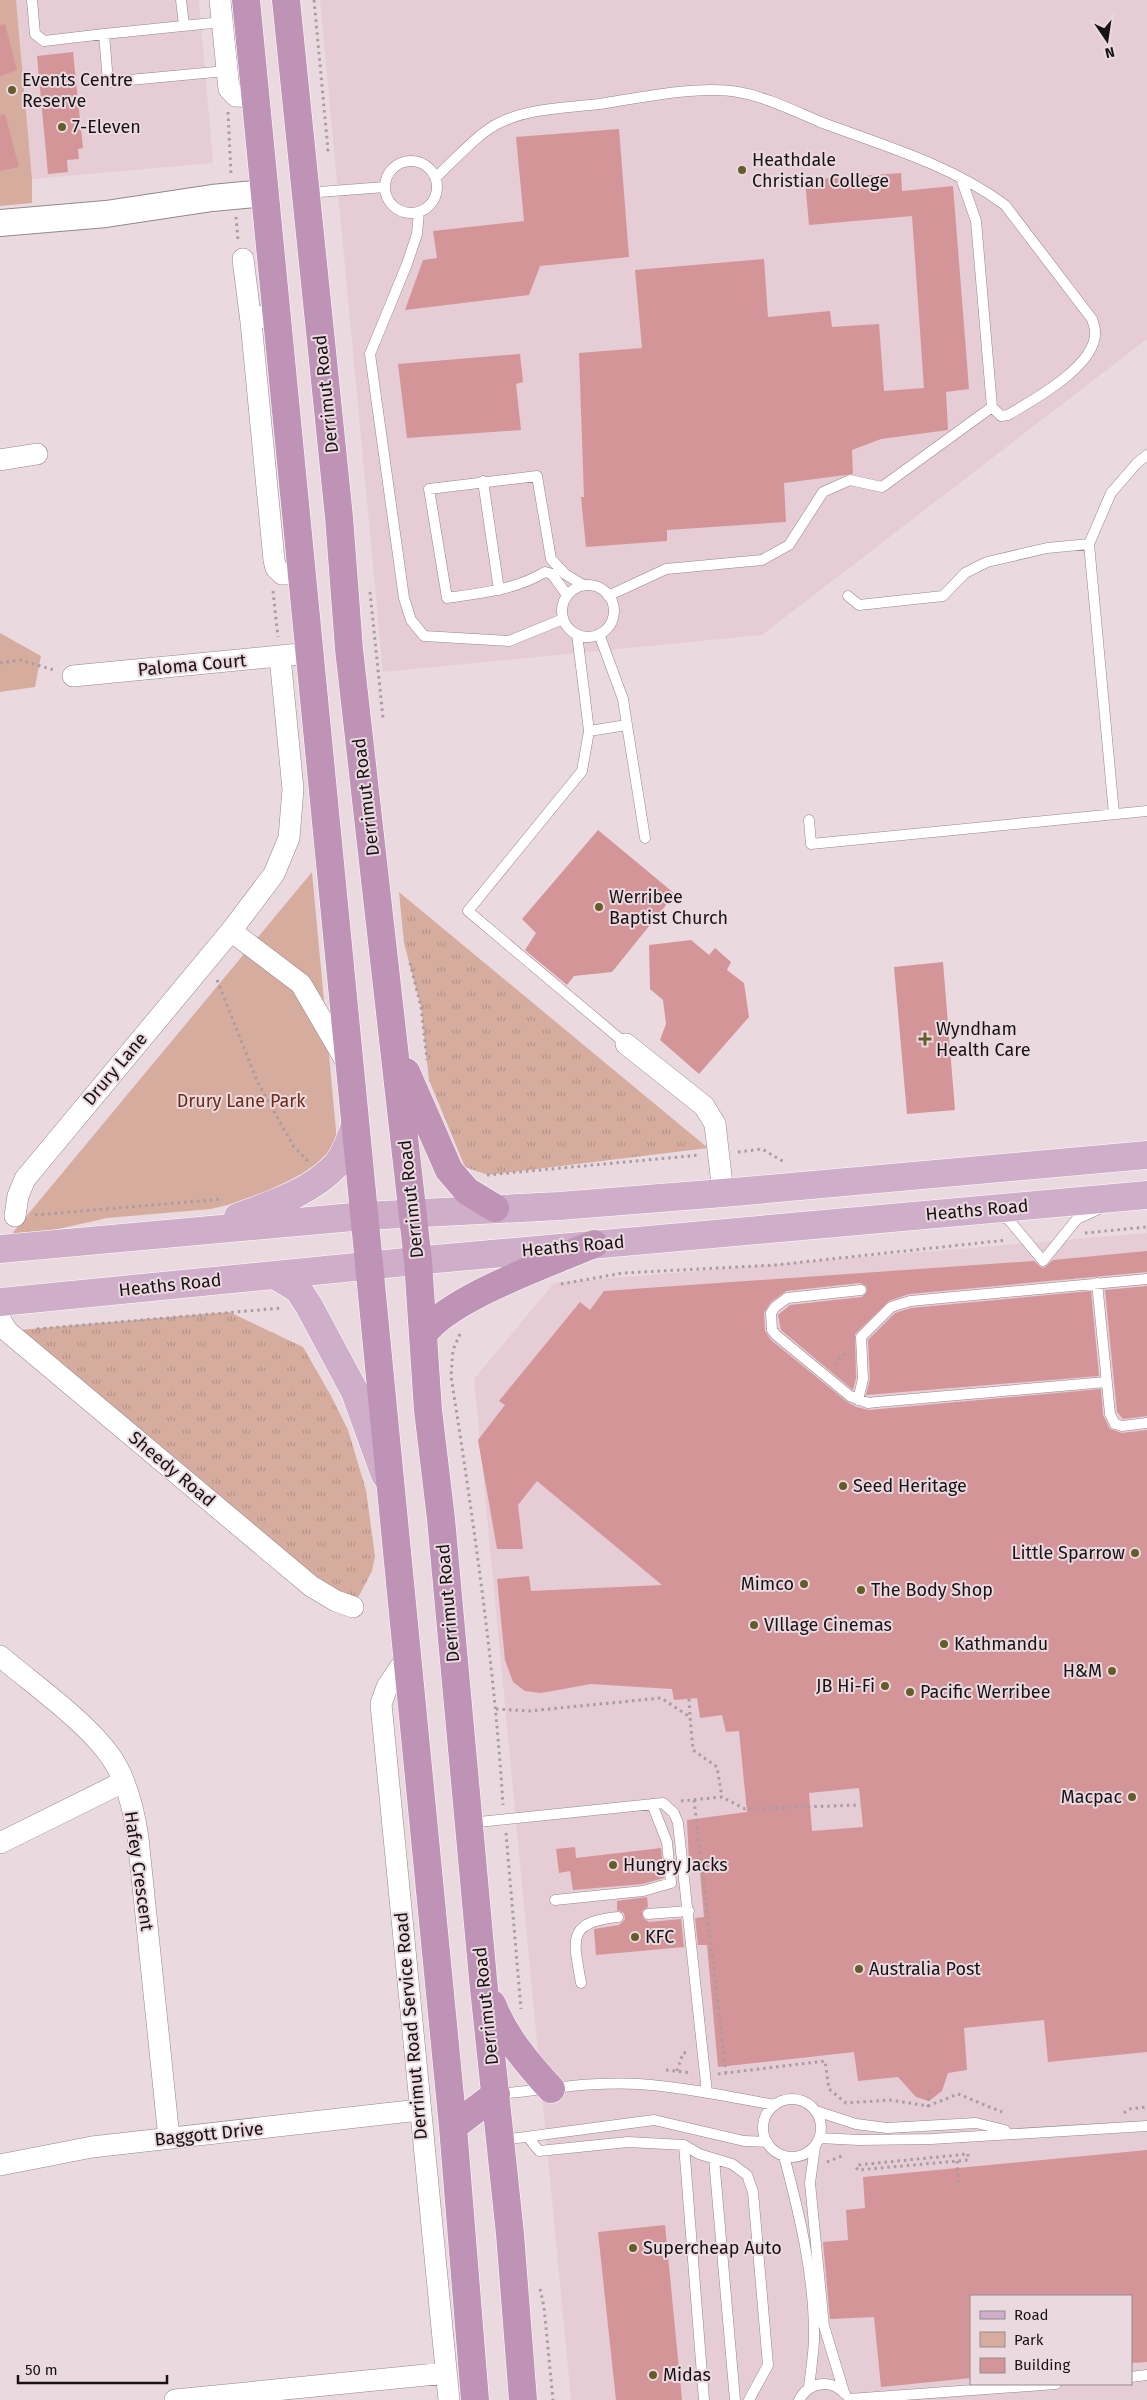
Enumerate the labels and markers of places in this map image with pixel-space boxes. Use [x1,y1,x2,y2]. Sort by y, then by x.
place label: Events Centre Reserve [22,69,133,112]
marker: Events Centre Reserve [6,84,18,96]
place label: 7-Eleven [72,116,141,138]
marker: 7-Eleven [56,121,68,133]
place label: Heathdale Christian College [752,149,889,192]
marker: Heathdale Christian College [736,164,748,176]
place label: Werribee Baptist Church [609,886,728,929]
marker: Werribee Baptist Church [593,901,605,913]
place label: Wyndham Health Care [936,1018,1030,1061]
marker: Wyndham Health Care [918,1032,932,1046]
place label: Seed Heritage [853,1475,967,1497]
marker: Seed Heritage [837,1480,849,1492]
place label: Little Sparrow [1011,1542,1125,1564]
marker: Little Sparrow [1129,1547,1141,1559]
place label: Mimco [741,1573,794,1595]
marker: Mimco [798,1578,810,1590]
place label: The Body Shop [871,1579,993,1601]
marker: The Body Shop [855,1584,867,1596]
place label: VIllage Cinemas [764,1614,892,1636]
marker: VIllage Cinemas [748,1619,760,1631]
place label: Kathmandu [954,1633,1048,1655]
marker: Kathmandu [938,1638,950,1650]
place label: H&M [1063,1660,1102,1682]
marker: H&M [1106,1665,1118,1677]
place label: JB Hi-Fi [816,1675,875,1697]
marker: JB Hi-Fi [879,1680,891,1692]
place label: Pacific Werribee [920,1681,1050,1703]
marker: Pacific Werribee [904,1686,916,1698]
place label: Macpac [1061,1786,1122,1808]
marker: Macpac [1126,1791,1138,1803]
place label: Hungry Jacks [623,1854,728,1876]
marker: Hungry Jacks [607,1859,619,1871]
place label: KFC [645,1926,674,1948]
marker: KFC [629,1931,641,1943]
place label: Australia Post [869,1958,981,1980]
marker: Australia Post [853,1963,865,1975]
place label: Supercheap Auto [643,2237,782,2259]
marker: Supercheap Auto [627,2242,639,2254]
place label: Midas [663,2364,711,2386]
marker: Midas [647,2369,659,2381]

